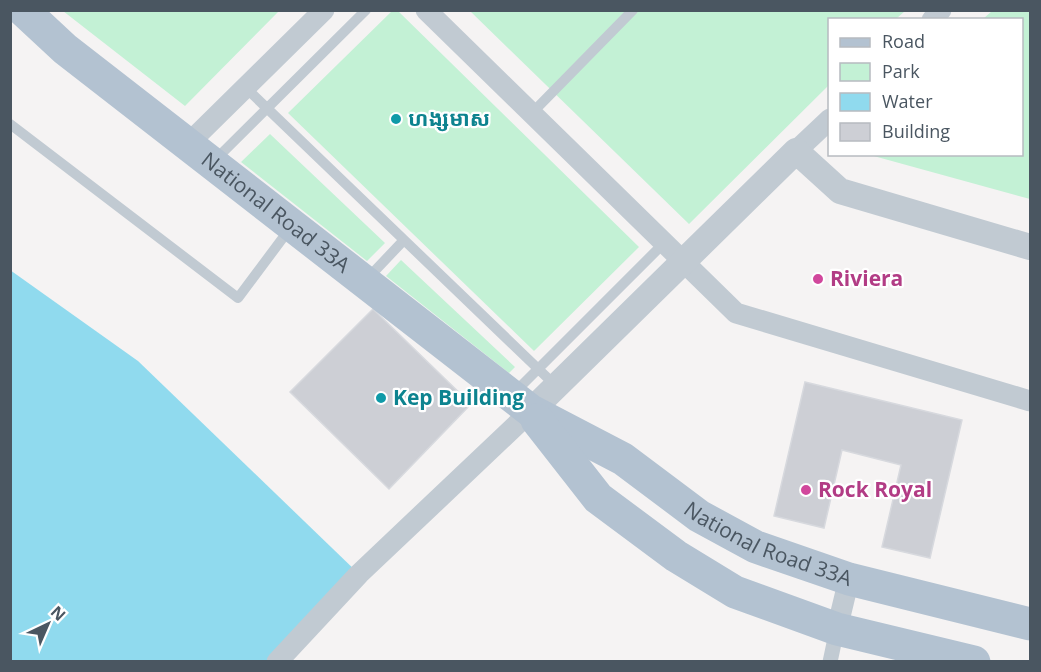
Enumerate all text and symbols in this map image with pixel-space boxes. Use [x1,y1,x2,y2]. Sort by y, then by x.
legend [828,18,1023,156]
text: Road [882,29,925,53]
text: Park [882,59,920,83]
text: Water [882,89,933,113]
place label: ហង្សមាស [408,104,490,132]
marker: ហង្សមាស [389,112,403,126]
text: Building [882,119,950,143]
street label: National Road 33A [196,145,357,279]
place label: Riviera [830,264,903,292]
marker: Riviera [811,272,825,286]
place label: Kep Building [393,383,524,411]
marker: Kep Building [374,391,388,405]
place label: Rock Royal [818,475,932,503]
marker: Rock Royal [799,483,813,497]
street label: National Road 33A [679,495,857,592]
north arrow [18,594,78,654]
text: N [46,601,71,626]

